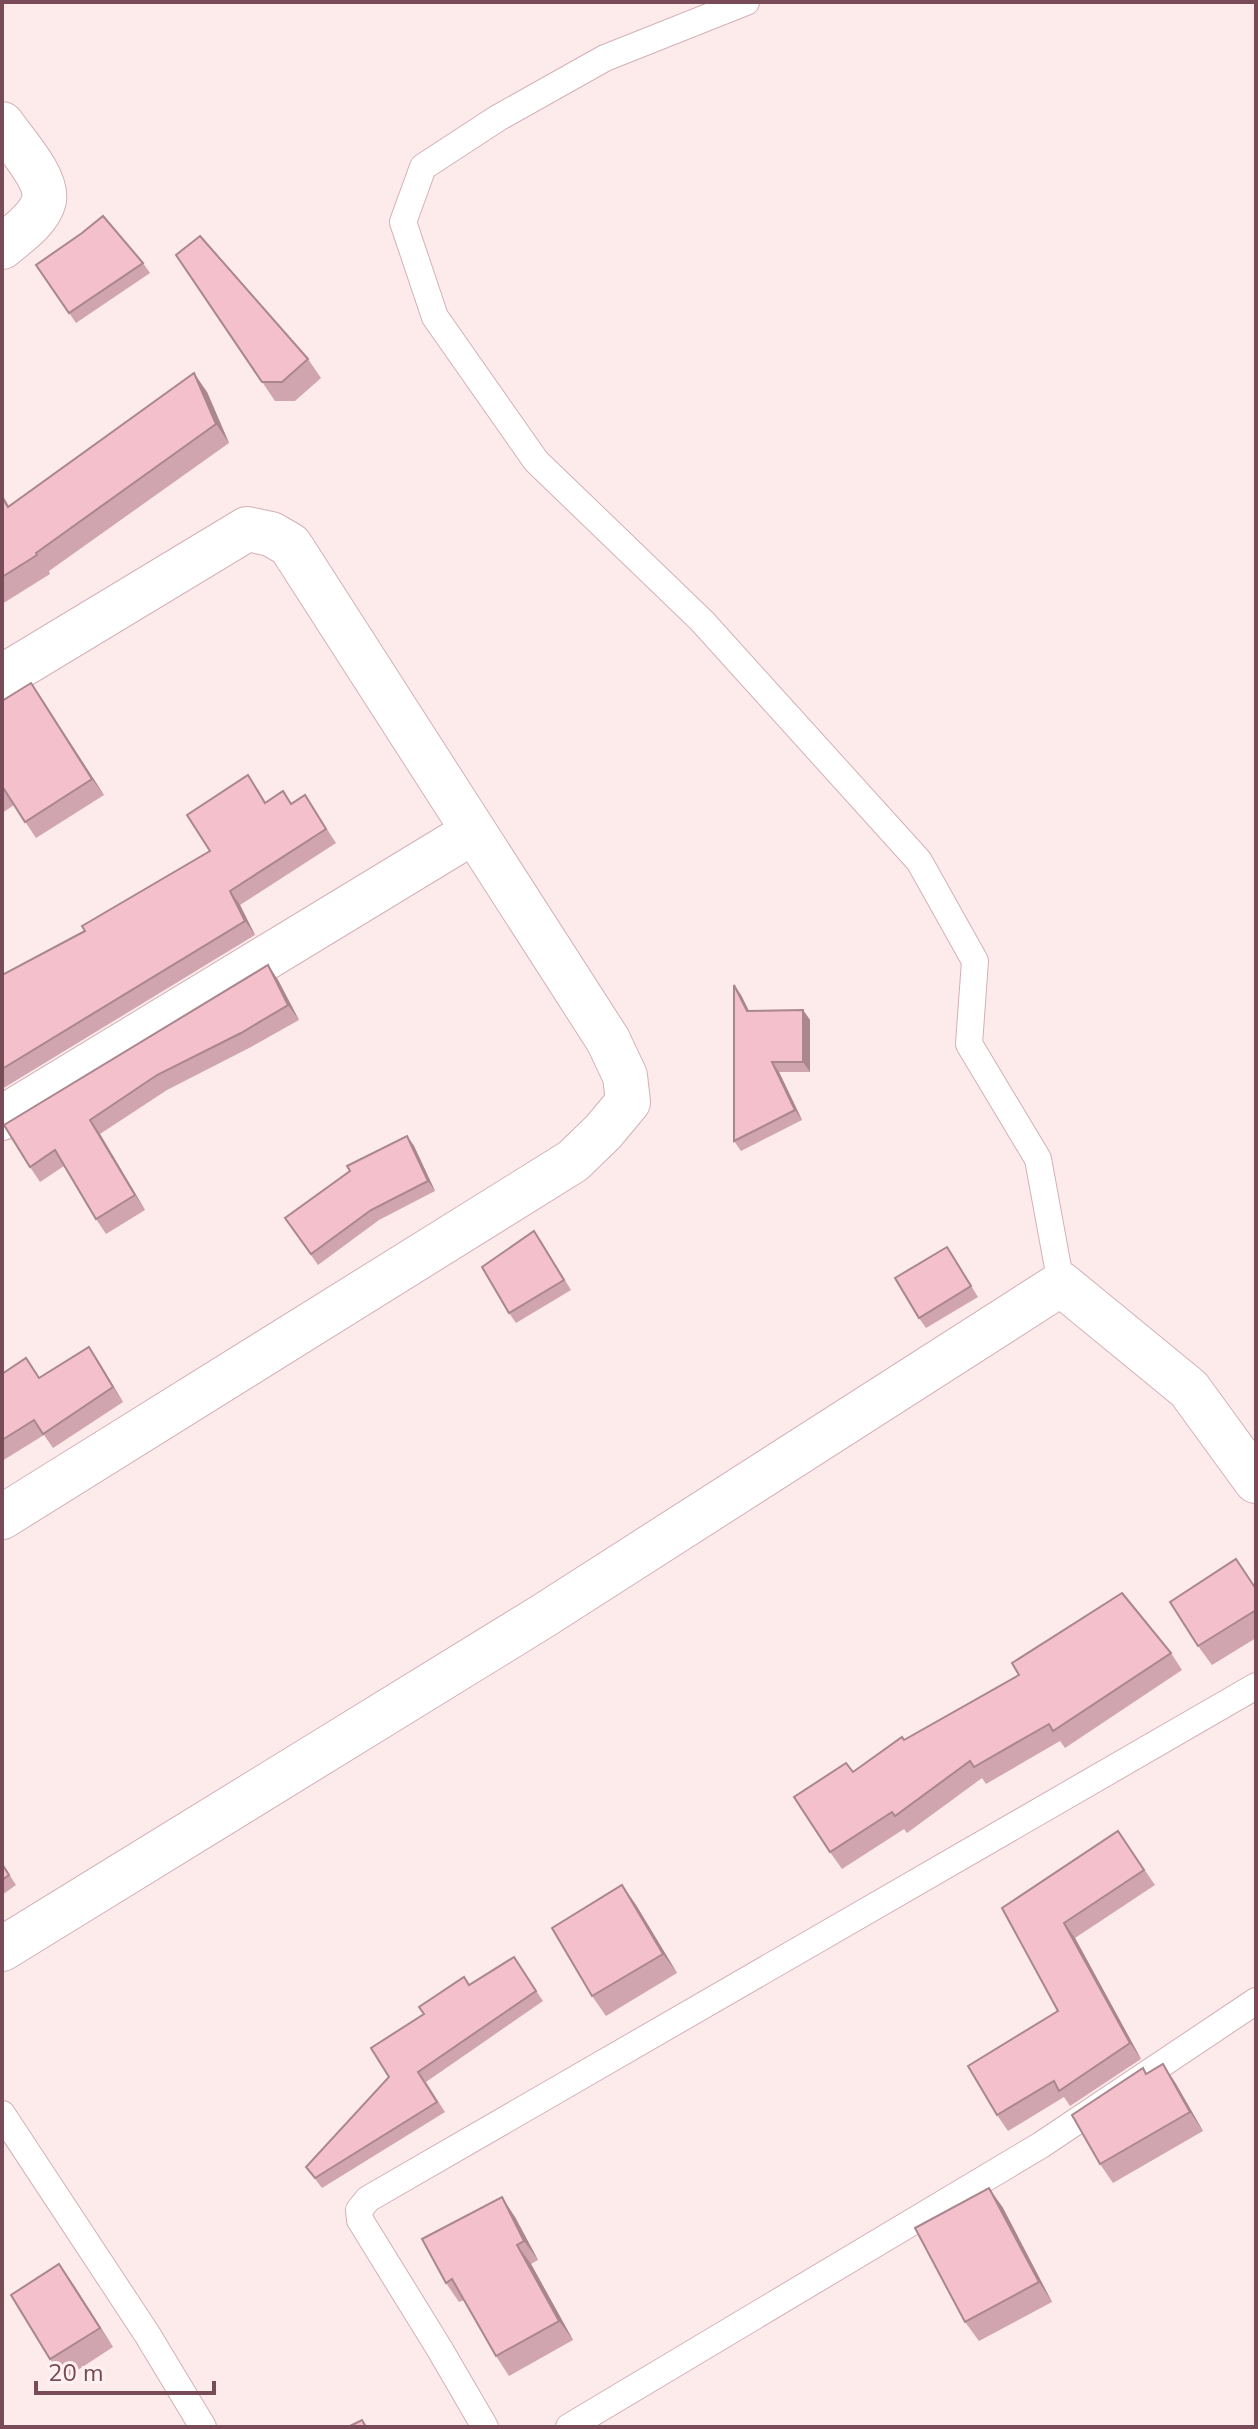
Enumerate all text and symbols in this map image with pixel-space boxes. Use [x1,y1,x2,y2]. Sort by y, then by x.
scale bar [36,2345,214,2395]
text: 20 m [48,2357,104,2389]

